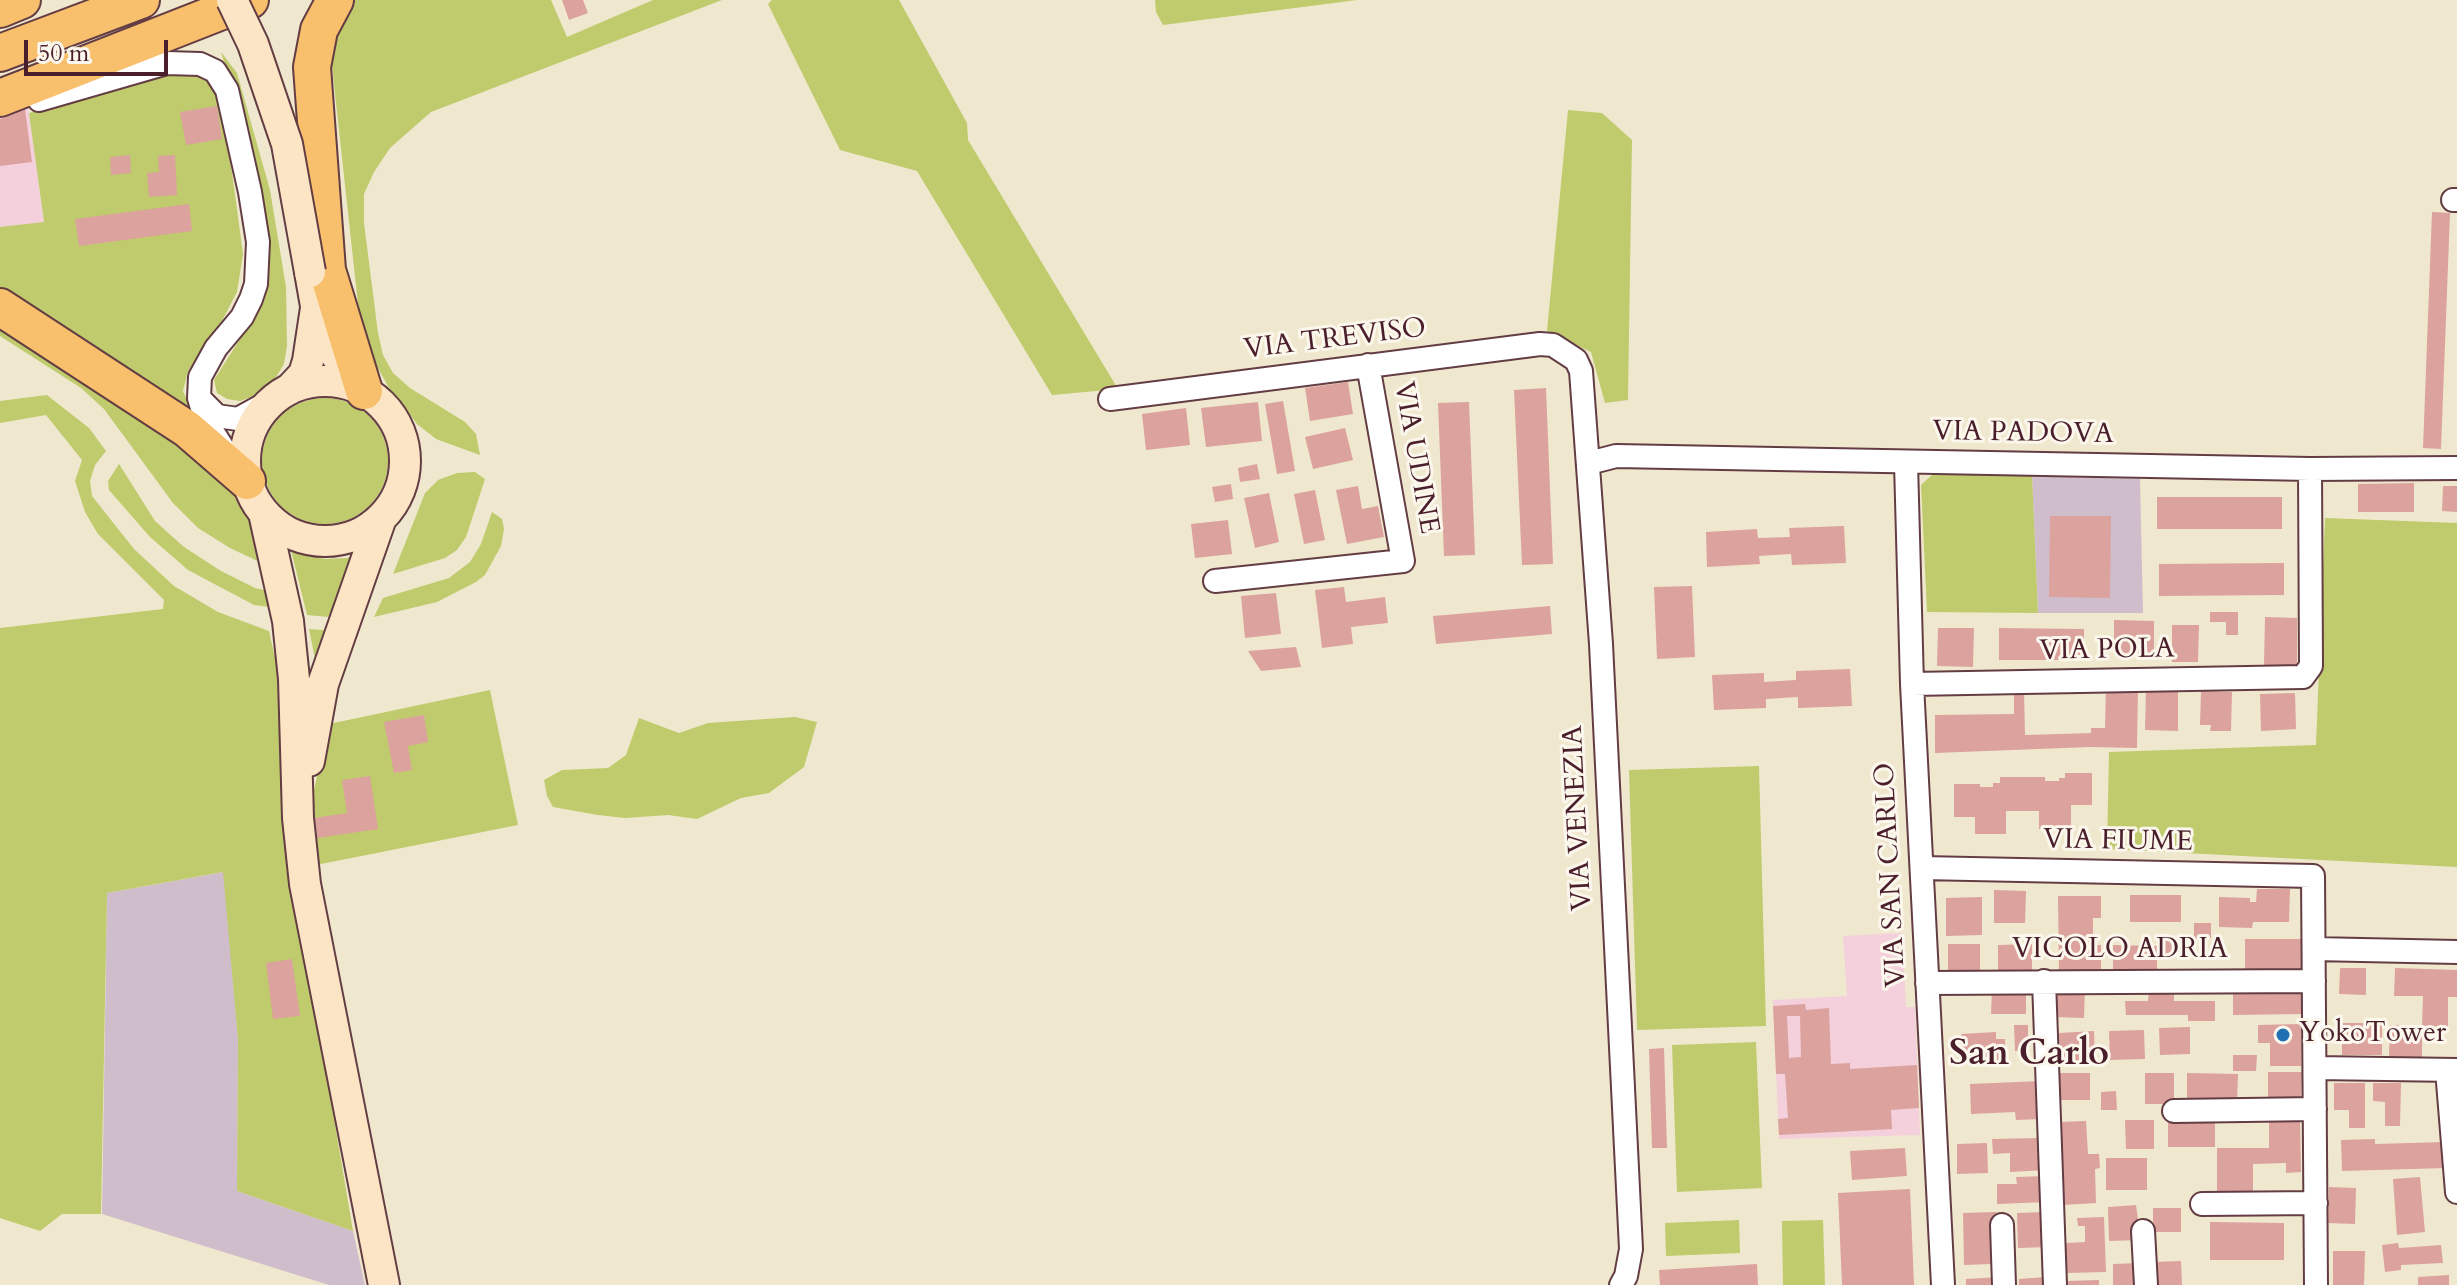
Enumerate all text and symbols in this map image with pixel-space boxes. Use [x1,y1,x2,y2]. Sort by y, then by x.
scale bar [28,24,172,74]
text: 50 m [38,37,89,70]
street label: VIA TREVISO [1242,312,1428,368]
street label: VIA UDINE [1385,379,1445,537]
street label: VIA PADOVA [1932,416,2114,452]
street label: VIA POLA [2039,633,2175,669]
street label: VIA VENEZIA [1557,724,1601,912]
street label: VIA SAN CARLO [1869,762,1915,988]
street label: VIA FIUME [2043,824,2193,860]
street label: VICOLO ADRIA [2012,934,2228,968]
place label: YokoTower [2299,1018,2446,1052]
marker: YokoTower [2274,1026,2292,1044]
district label: San Carlo [1949,1034,2109,1078]

